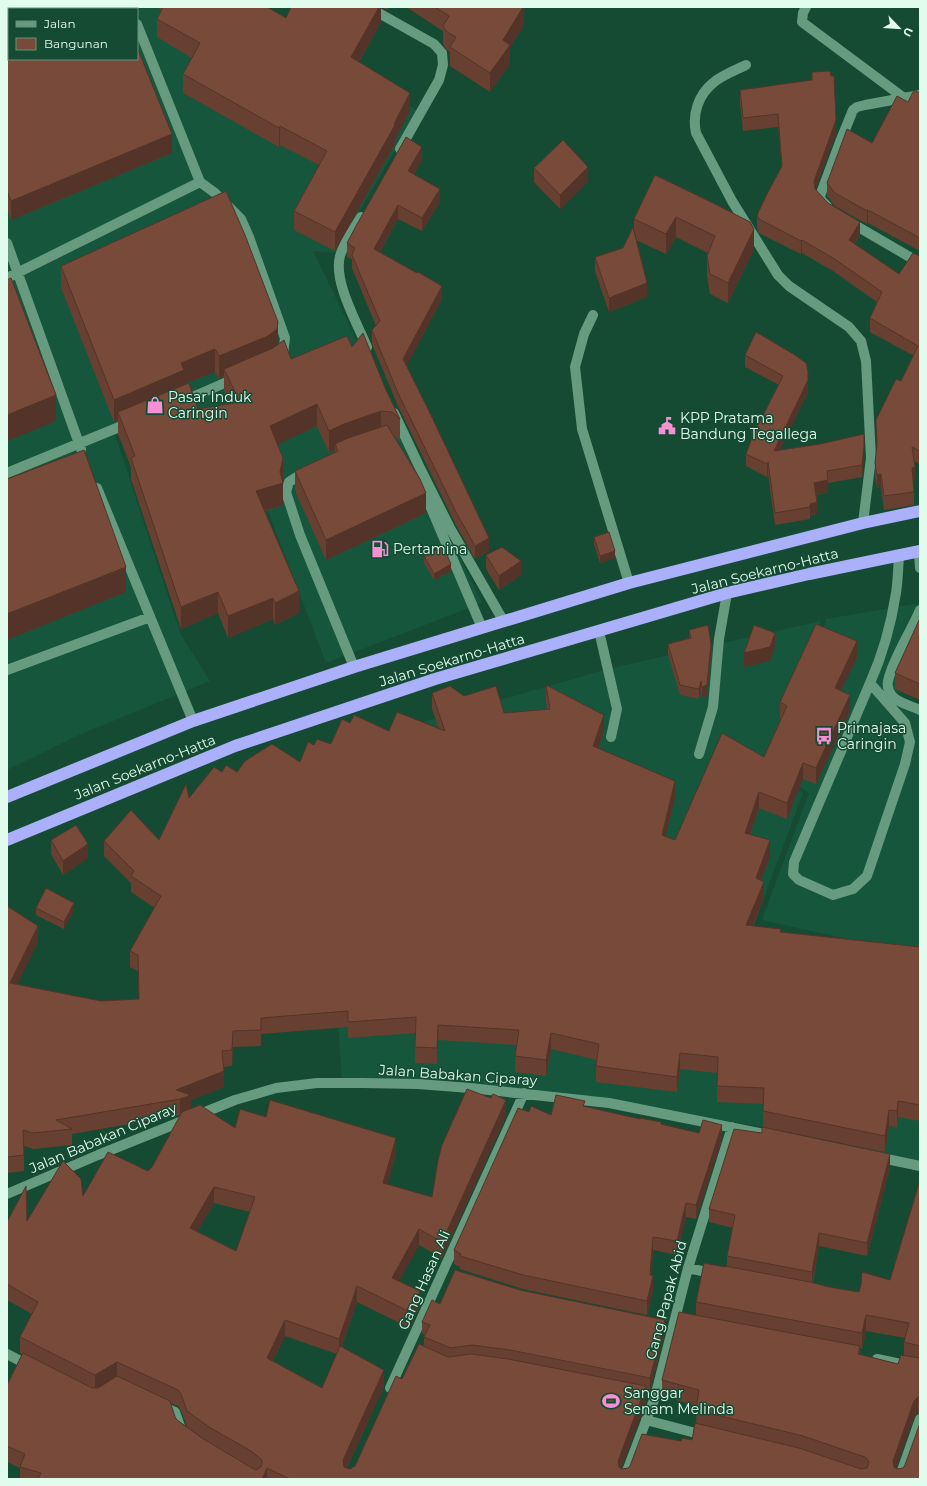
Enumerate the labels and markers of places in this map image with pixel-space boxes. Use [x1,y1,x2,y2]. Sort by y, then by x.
place label: Pasar Induk Caringin [168,388,252,422]
shop icon: Pasar Induk Caringin [145,395,165,415]
place label: KPP Pratama Bandung Tegallega [680,409,817,443]
public building icon: KPP Pratama Bandung Tegallega [657,416,677,436]
fuel station icon: Pertamina [370,539,390,559]
place label: Pertamina [393,540,467,558]
place label: Primajasa Caringin [837,719,906,753]
bus stop icon: Primajasa Caringin [814,726,834,746]
place label: Sanggar Senam Melinda [624,1384,734,1418]
sports icon: Sanggar Senam Melinda [601,1391,621,1411]

